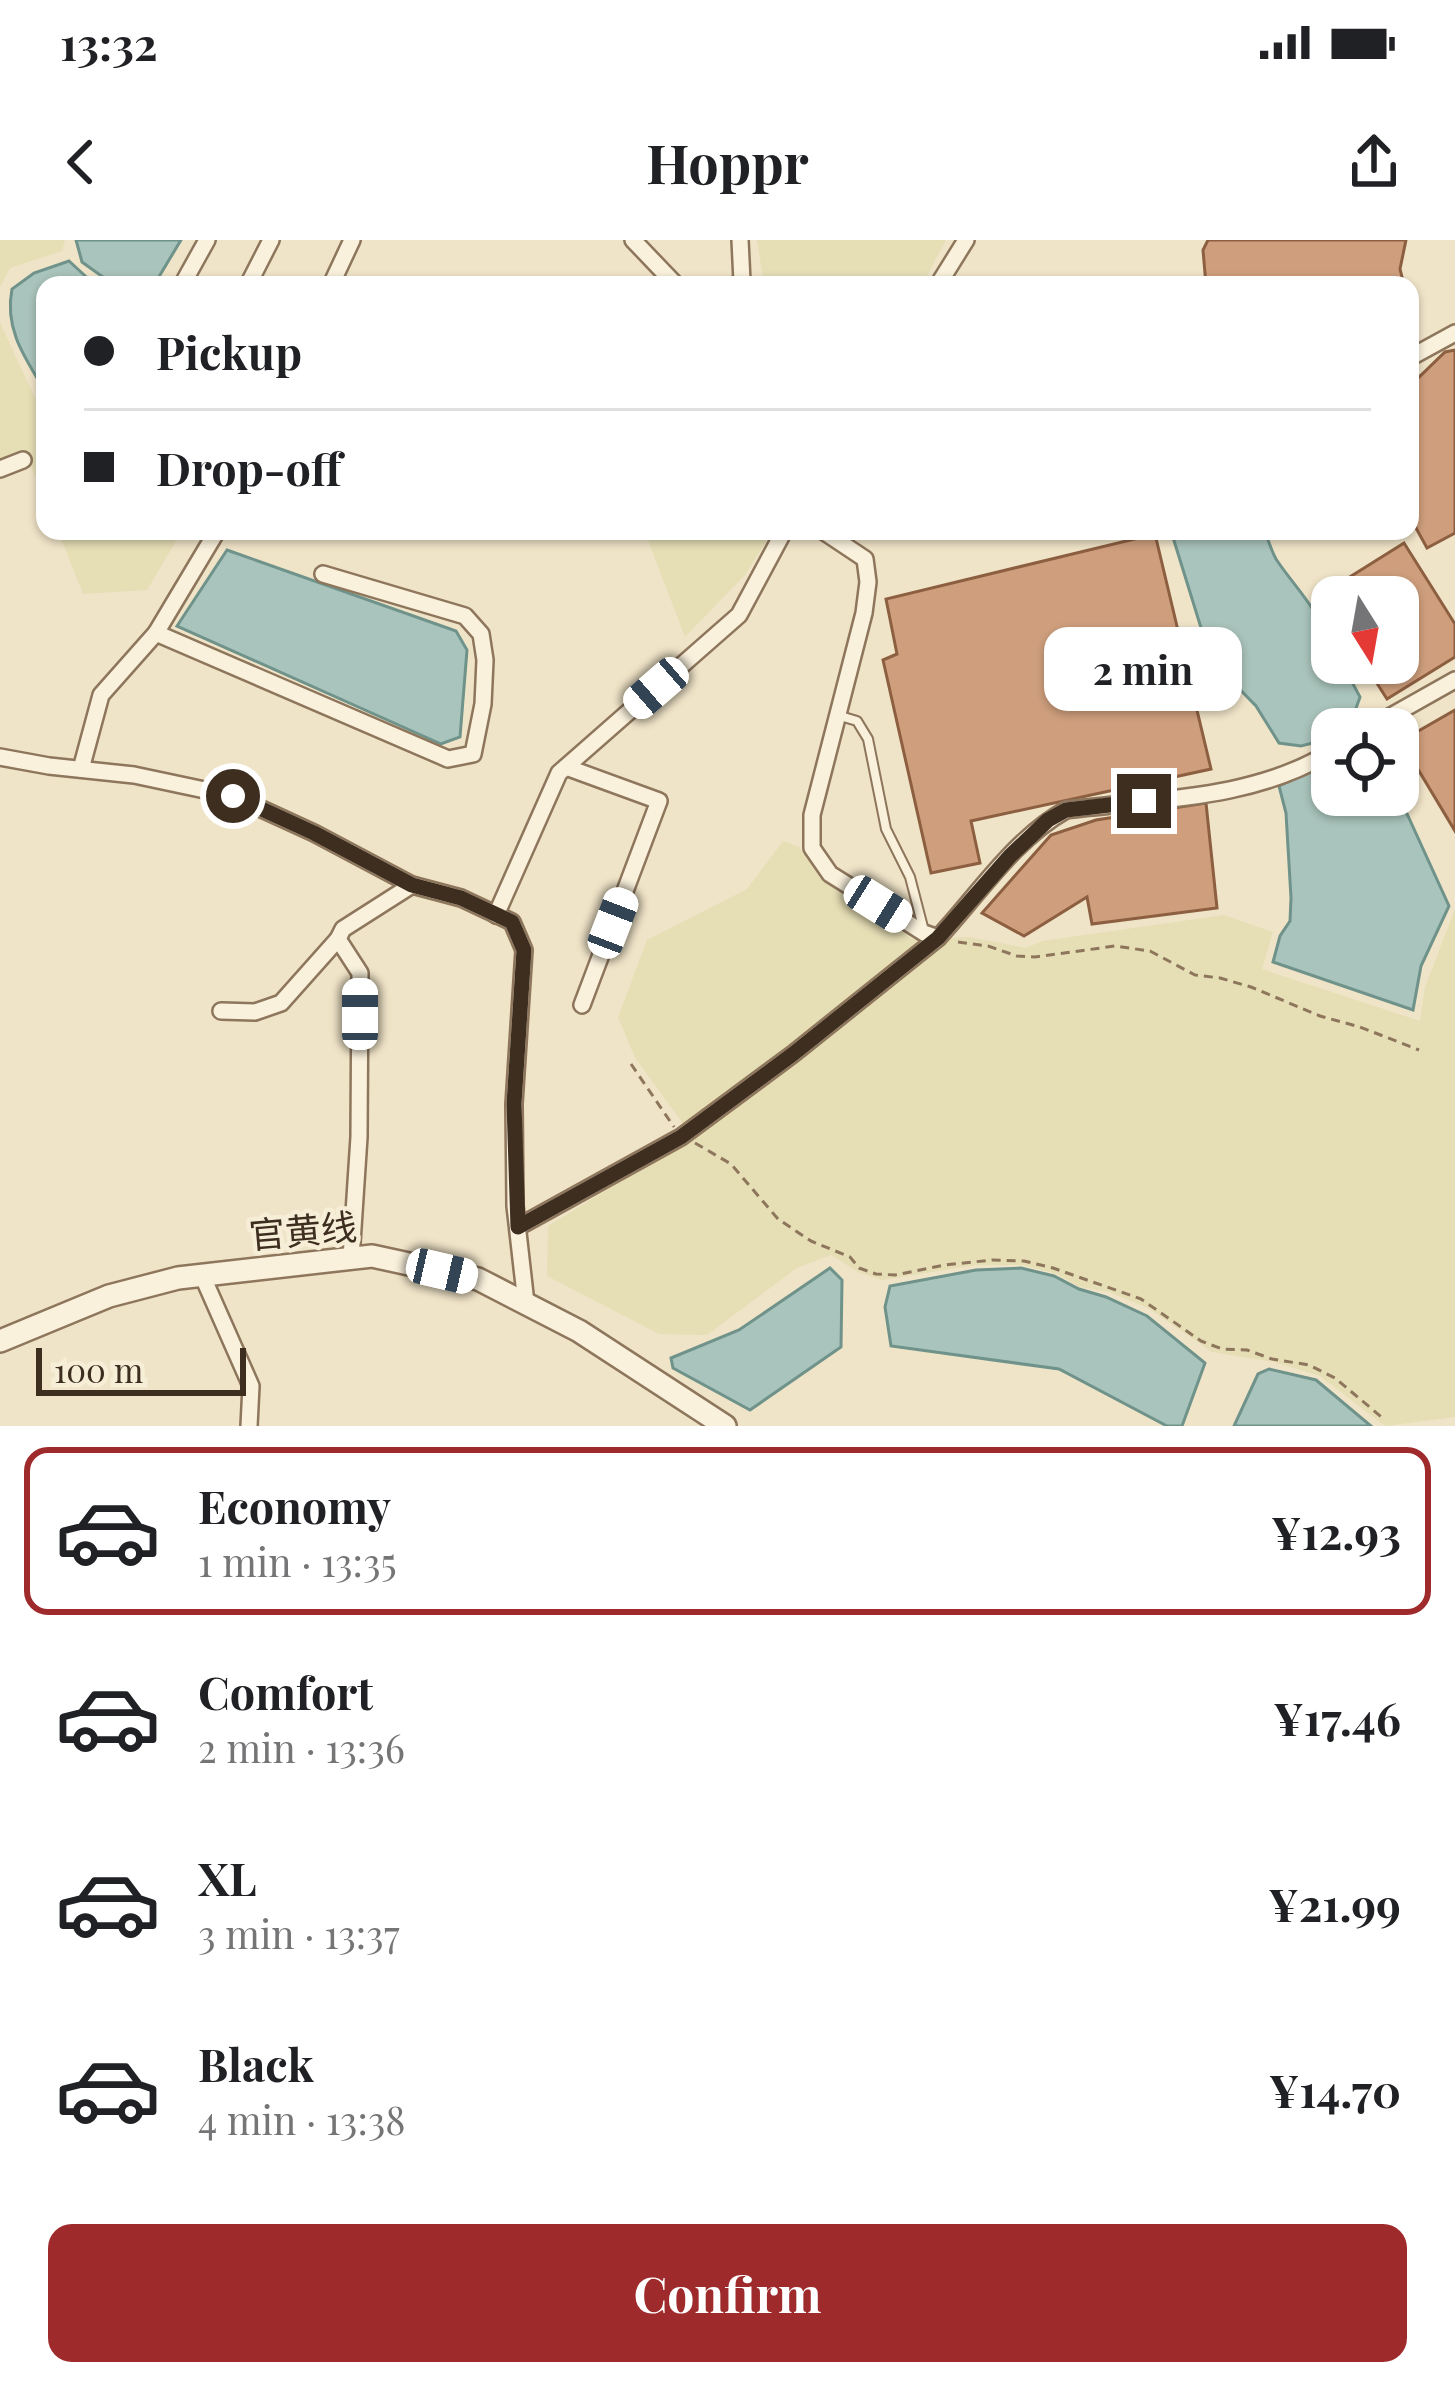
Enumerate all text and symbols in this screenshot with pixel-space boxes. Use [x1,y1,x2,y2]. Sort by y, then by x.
text: 13:32 [60,12,157,72]
text: Hoppr [646,126,809,198]
icon: back [48,129,114,195]
icon: share [1341,129,1407,195]
text: Pickup [156,321,302,381]
text: Drop-off [156,437,342,497]
north arrow [1311,576,1419,684]
map controls [1311,576,1419,816]
callout: 2 min [1045,627,1243,711]
text: 2 min [1093,643,1193,695]
car [617,651,695,725]
button: locate [1311,708,1419,816]
route start [206,769,260,823]
route end [1117,774,1171,828]
car [838,870,918,938]
car [583,883,643,963]
car [342,978,378,1050]
street label: 官黄线 [247,1200,359,1258]
car [403,1245,481,1297]
scale bar [36,1342,246,1395]
text: 100 m [54,1347,143,1391]
text: Economy [198,1475,391,1535]
icon: car [54,1477,162,1585]
text: ¥12.93 [1271,1501,1401,1561]
text: 1 min · 13:35 [198,1535,397,1587]
text: Comfort [198,1661,373,1721]
icon: car [54,1663,162,1771]
text: ¥17.46 [1273,1687,1401,1747]
text: 2 min · 13:36 [198,1721,405,1773]
text: XL [198,1847,257,1907]
icon: car [54,1849,162,1957]
text: ¥21.99 [1268,1873,1401,1933]
text: 3 min · 13:37 [198,1907,400,1959]
text: Black [198,2033,314,2093]
icon: car [54,2035,162,2143]
text: ¥14.70 [1269,2059,1401,2119]
text: 4 min · 13:38 [198,2093,406,2145]
button: Confirm [48,2224,1407,2362]

